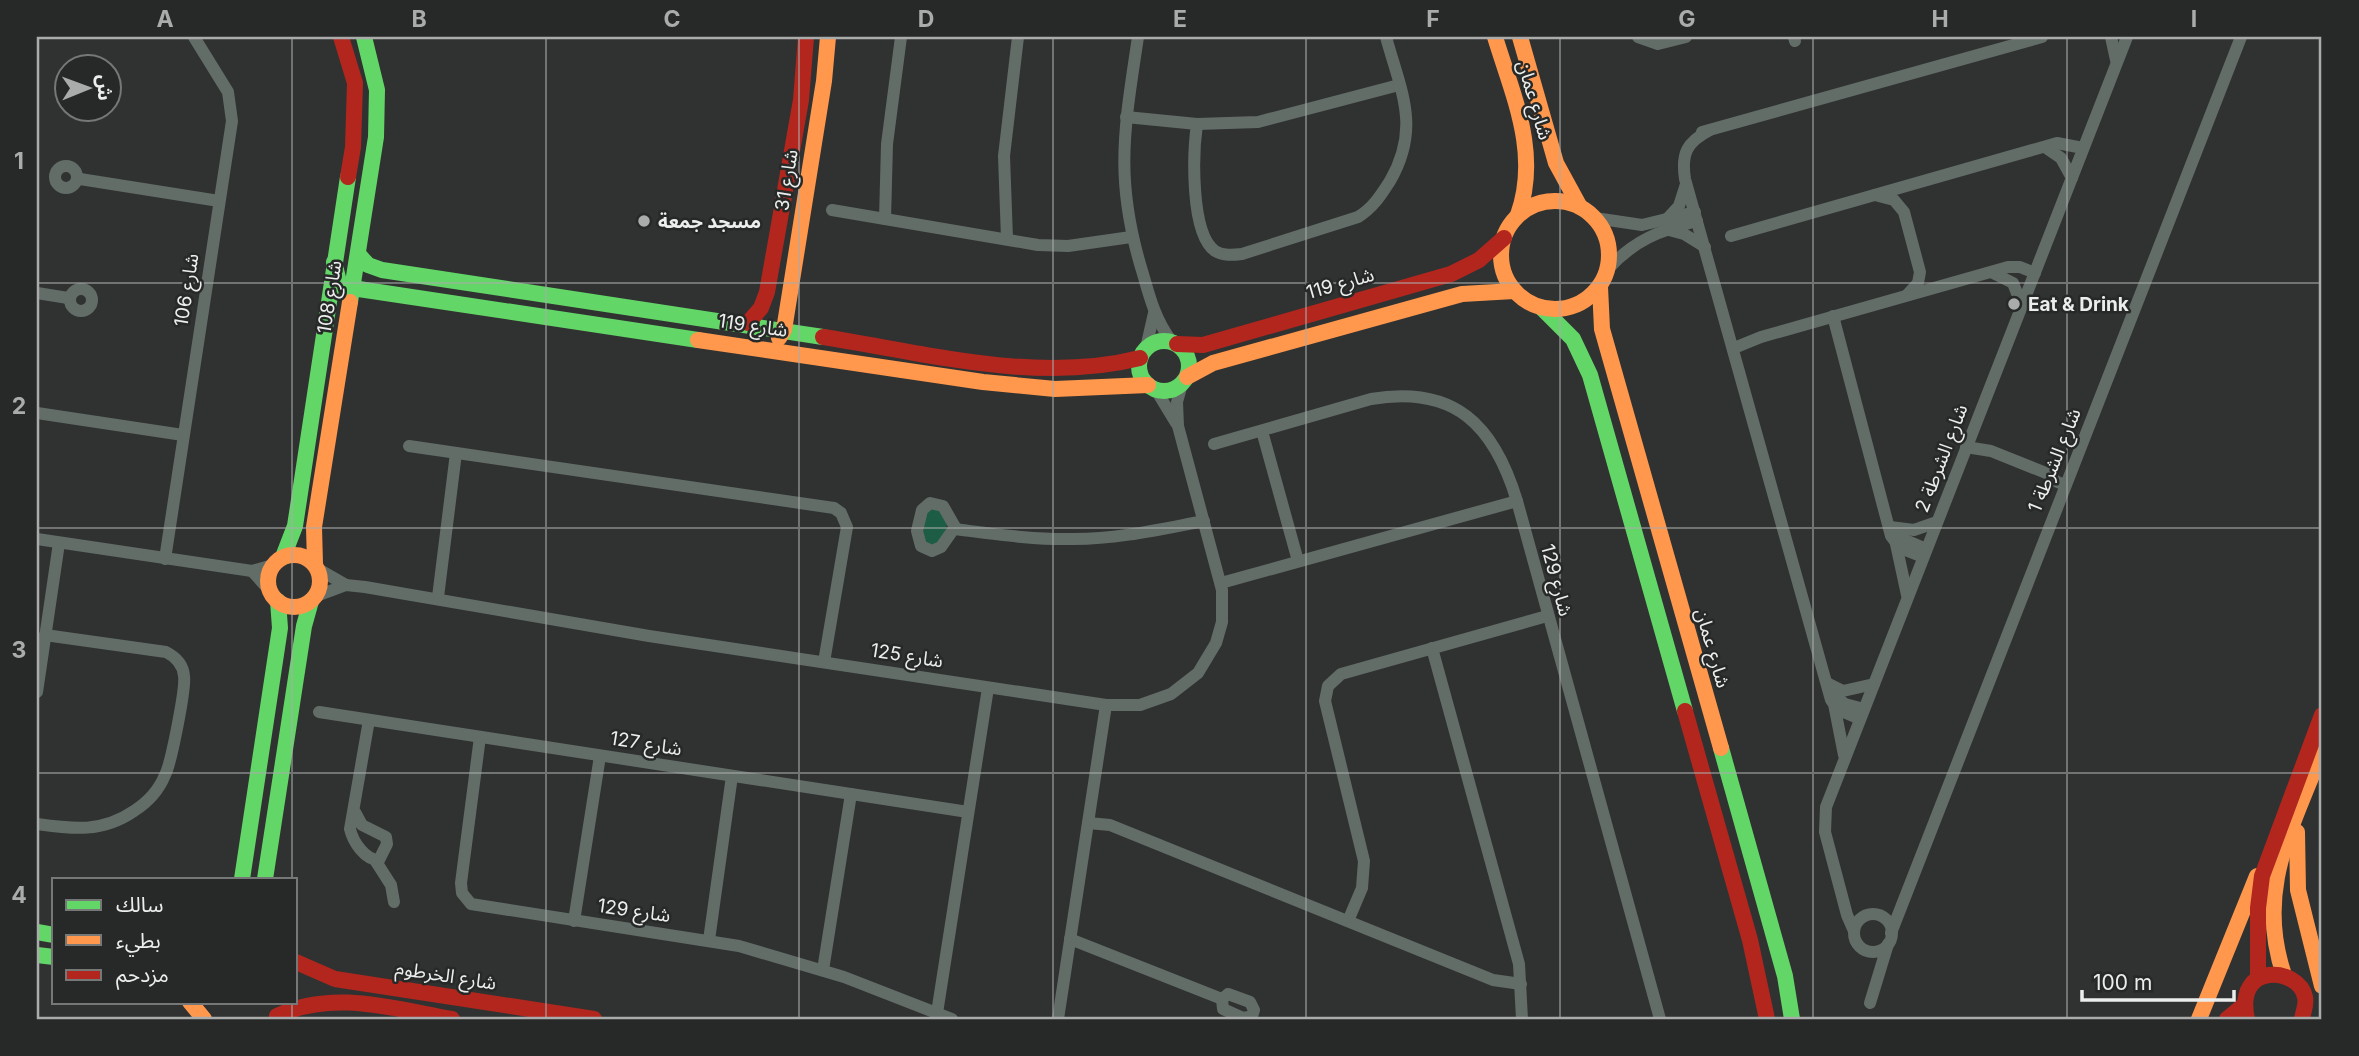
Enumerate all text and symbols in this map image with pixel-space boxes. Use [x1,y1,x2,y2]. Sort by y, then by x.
text: A [156,5,174,33]
text: B [411,5,427,33]
text: C [663,5,681,33]
text: D [918,5,934,33]
text: E [1173,5,1187,33]
text: F [1426,5,1440,33]
text: G [1678,5,1696,33]
text: H [1931,5,1949,33]
text: I [2191,5,2197,33]
north arrow [52,52,122,122]
street label: شارع عمان [1510,58,1557,143]
text: ش [93,74,116,101]
text: 1 [14,147,24,175]
street label: شارع 31 [770,148,805,213]
place label: مسجد جمعة [658,210,761,233]
marker: مسجد جمعة [636,213,652,229]
street label: شارع 106 [169,252,206,329]
street label: شارع 108 [312,259,349,336]
street label: شارع 119 [1304,263,1377,306]
place label: Eat & Drink [2028,293,2129,316]
marker: Eat & Drink [2006,296,2022,312]
street label: شارع 119 [717,309,789,344]
text: 2 [12,392,26,420]
street label: شارع الشرطة 2 [1910,401,1974,516]
street label: شارع الشرطة 1 [2023,405,2088,516]
street label: شارع 129 [1534,542,1577,619]
street label: شارع عمان [1688,606,1735,691]
text: 3 [12,636,26,664]
street label: شارع 125 [869,638,945,675]
street label: شارع 127 [608,726,684,762]
legend [52,878,298,1004]
text: 4 [11,881,27,909]
text: سالك [116,892,163,917]
street label: شارع 129 [596,894,672,929]
text: بطيء [116,928,161,957]
street label: شارع الخرطوم [393,956,498,998]
scale bar [2082,958,2235,1002]
text: مزدحم [116,962,169,990]
text: 100 m [2093,970,2152,995]

